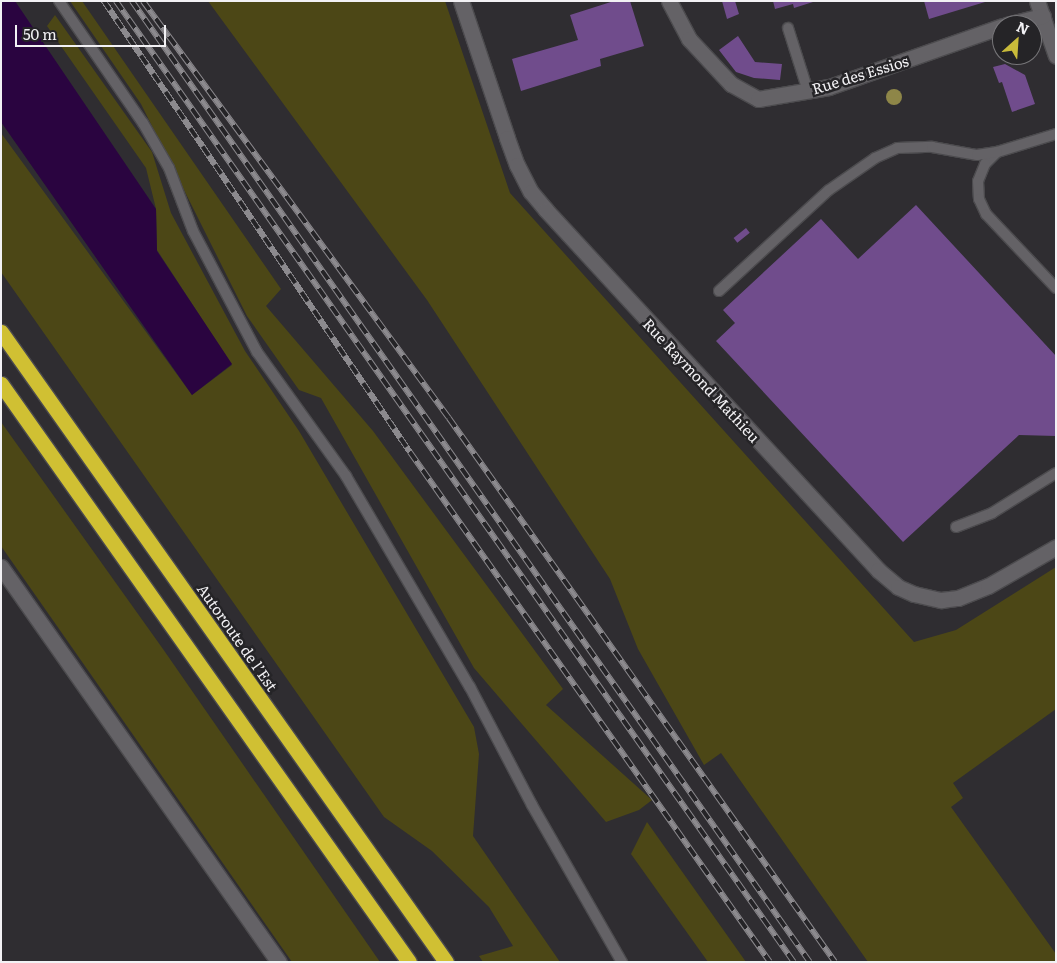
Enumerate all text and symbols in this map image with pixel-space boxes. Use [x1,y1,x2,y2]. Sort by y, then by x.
scale bar [18,15,169,47]
north arrow [992,15,1042,65]
text: N [1013,16,1033,39]
text: 50 m [23,22,57,45]
street label: Rue des Essios [809,51,911,97]
street label: Rue Raymond Mathieu [640,314,764,446]
street label: Autoroute de l’Est [194,580,282,694]

